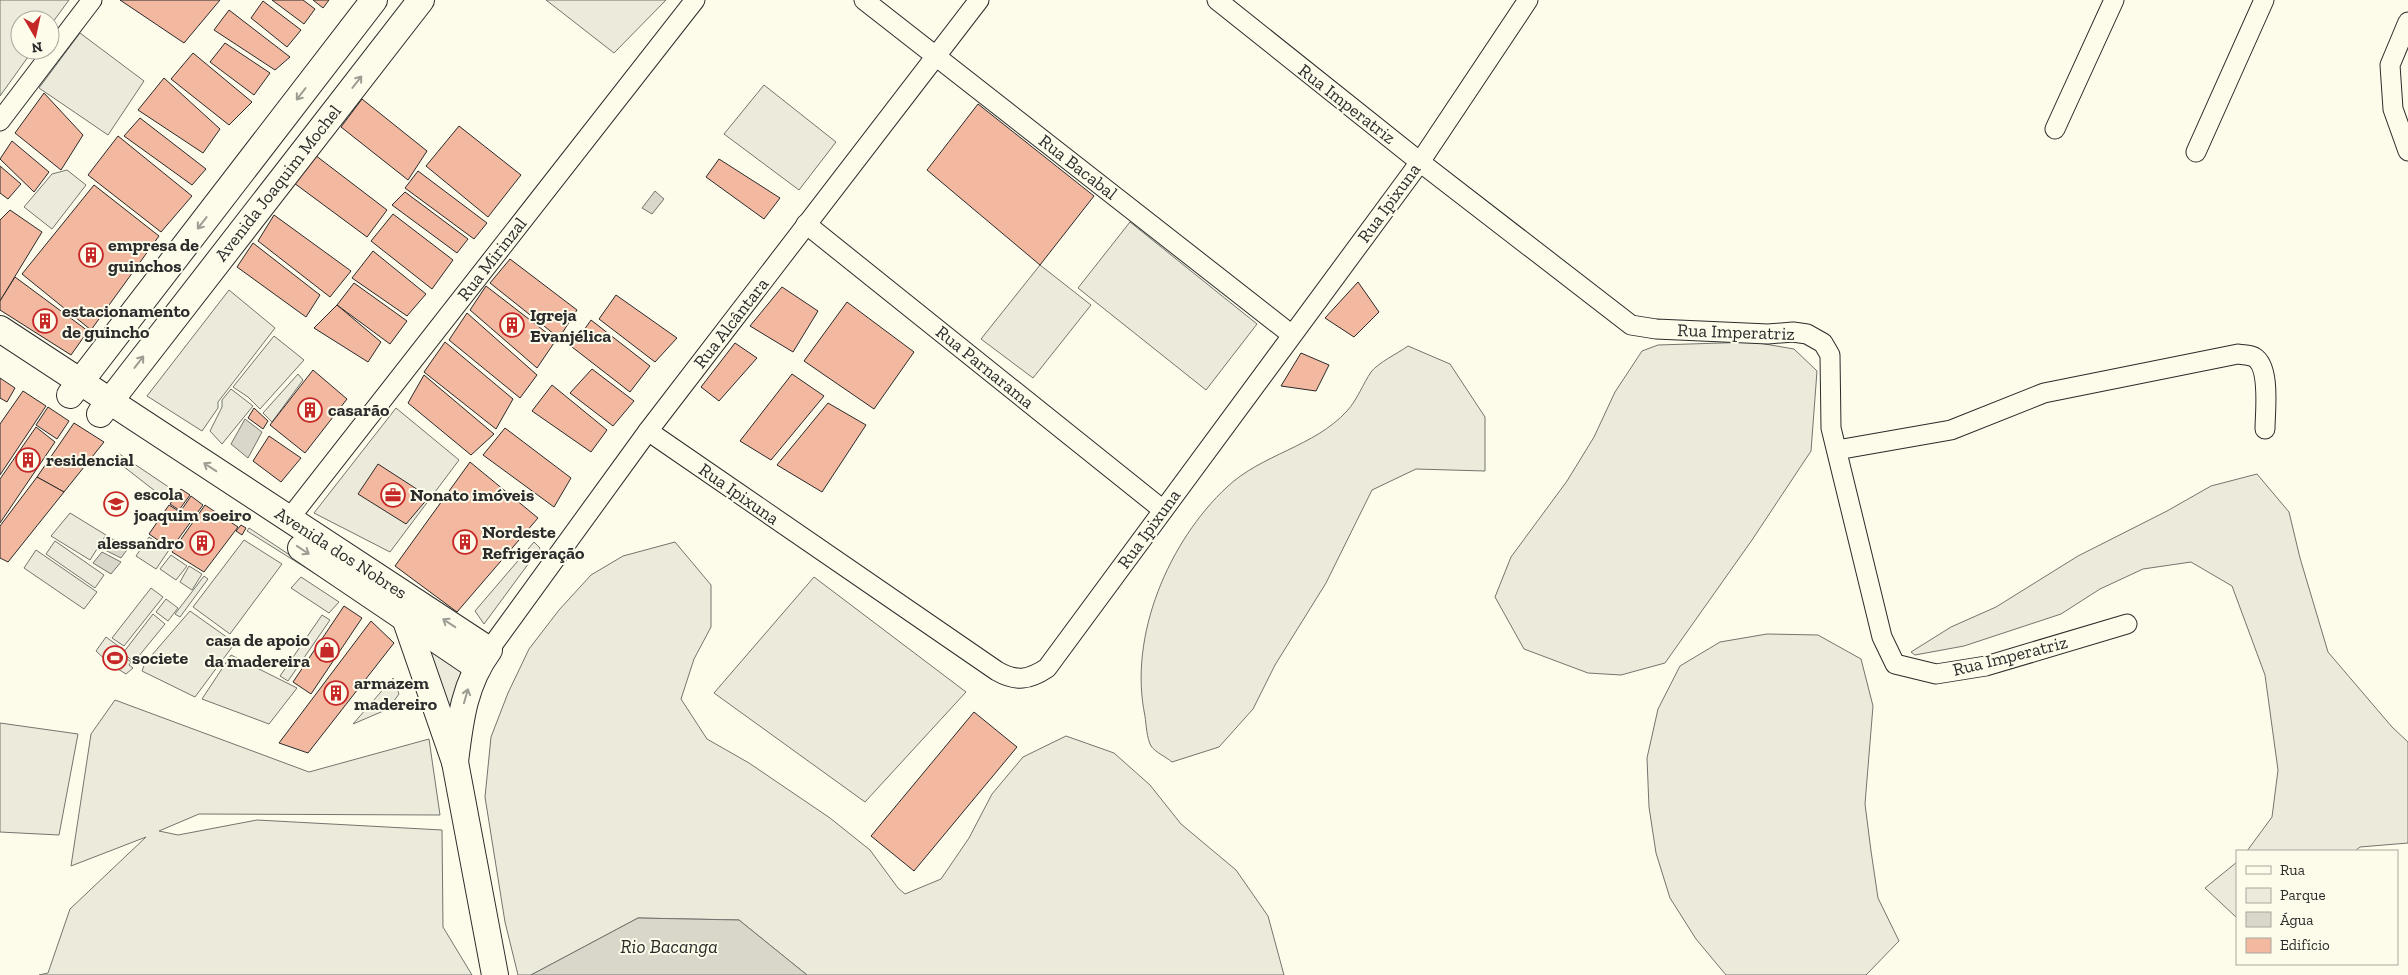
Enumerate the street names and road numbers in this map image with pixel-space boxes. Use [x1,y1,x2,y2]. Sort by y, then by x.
street label: Rua Imperatriz [1294,59,1400,149]
street label: Avenida Joaquim Mochel [210,100,346,266]
street label: Rua Bacabal [1034,130,1122,205]
street label: Rua Ipixuna [1353,159,1425,247]
street label: Rua Mirinzal [453,213,531,305]
street label: Rua Alcântara [689,273,773,373]
street label: Rua Imperatriz [1677,319,1795,345]
street label: Rua Parnarama [931,321,1039,413]
street label: Rua Ipixuna [695,458,784,530]
street label: Rua Ipixuna [1113,485,1185,573]
street label: Avenida dos Nobres [271,502,411,604]
street label: Rua Imperatriz [1950,631,2070,681]

